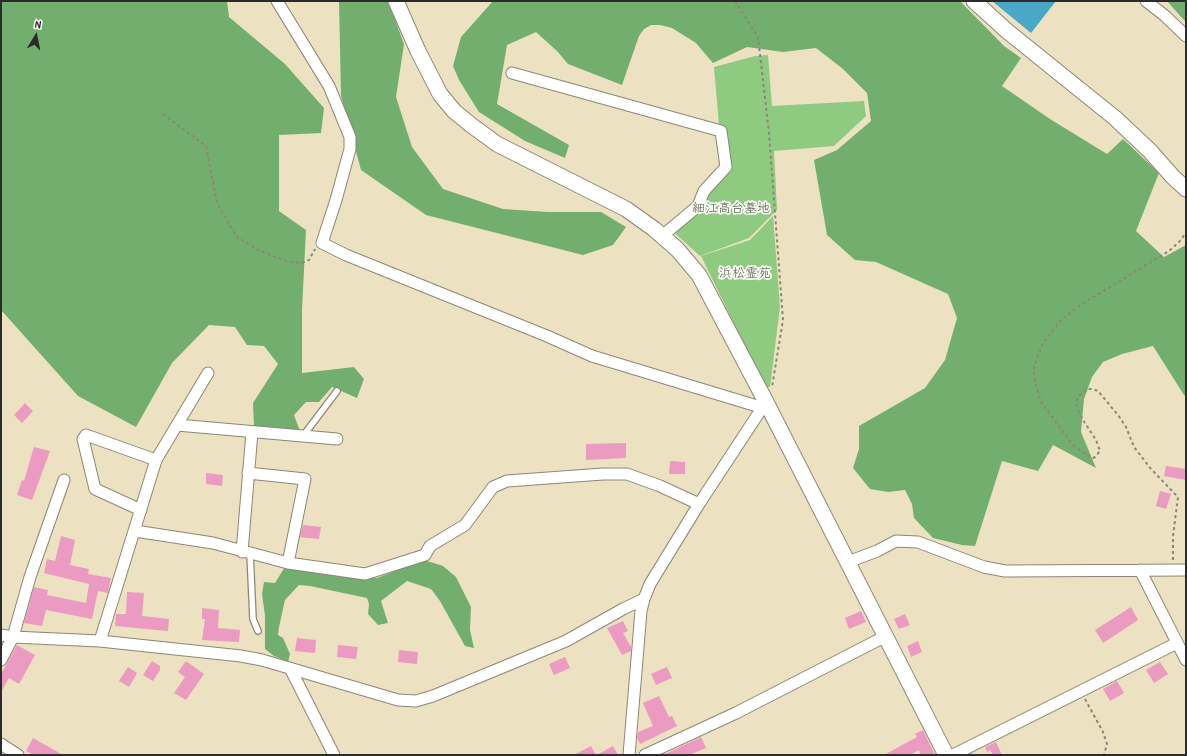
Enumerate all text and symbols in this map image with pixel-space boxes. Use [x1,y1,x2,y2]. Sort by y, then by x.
north arrow [16,16,56,56]
text: N [34,17,42,32]
park label: 細江高台墓地 [692,201,770,217]
park label: 浜松霊苑 [719,266,771,282]

